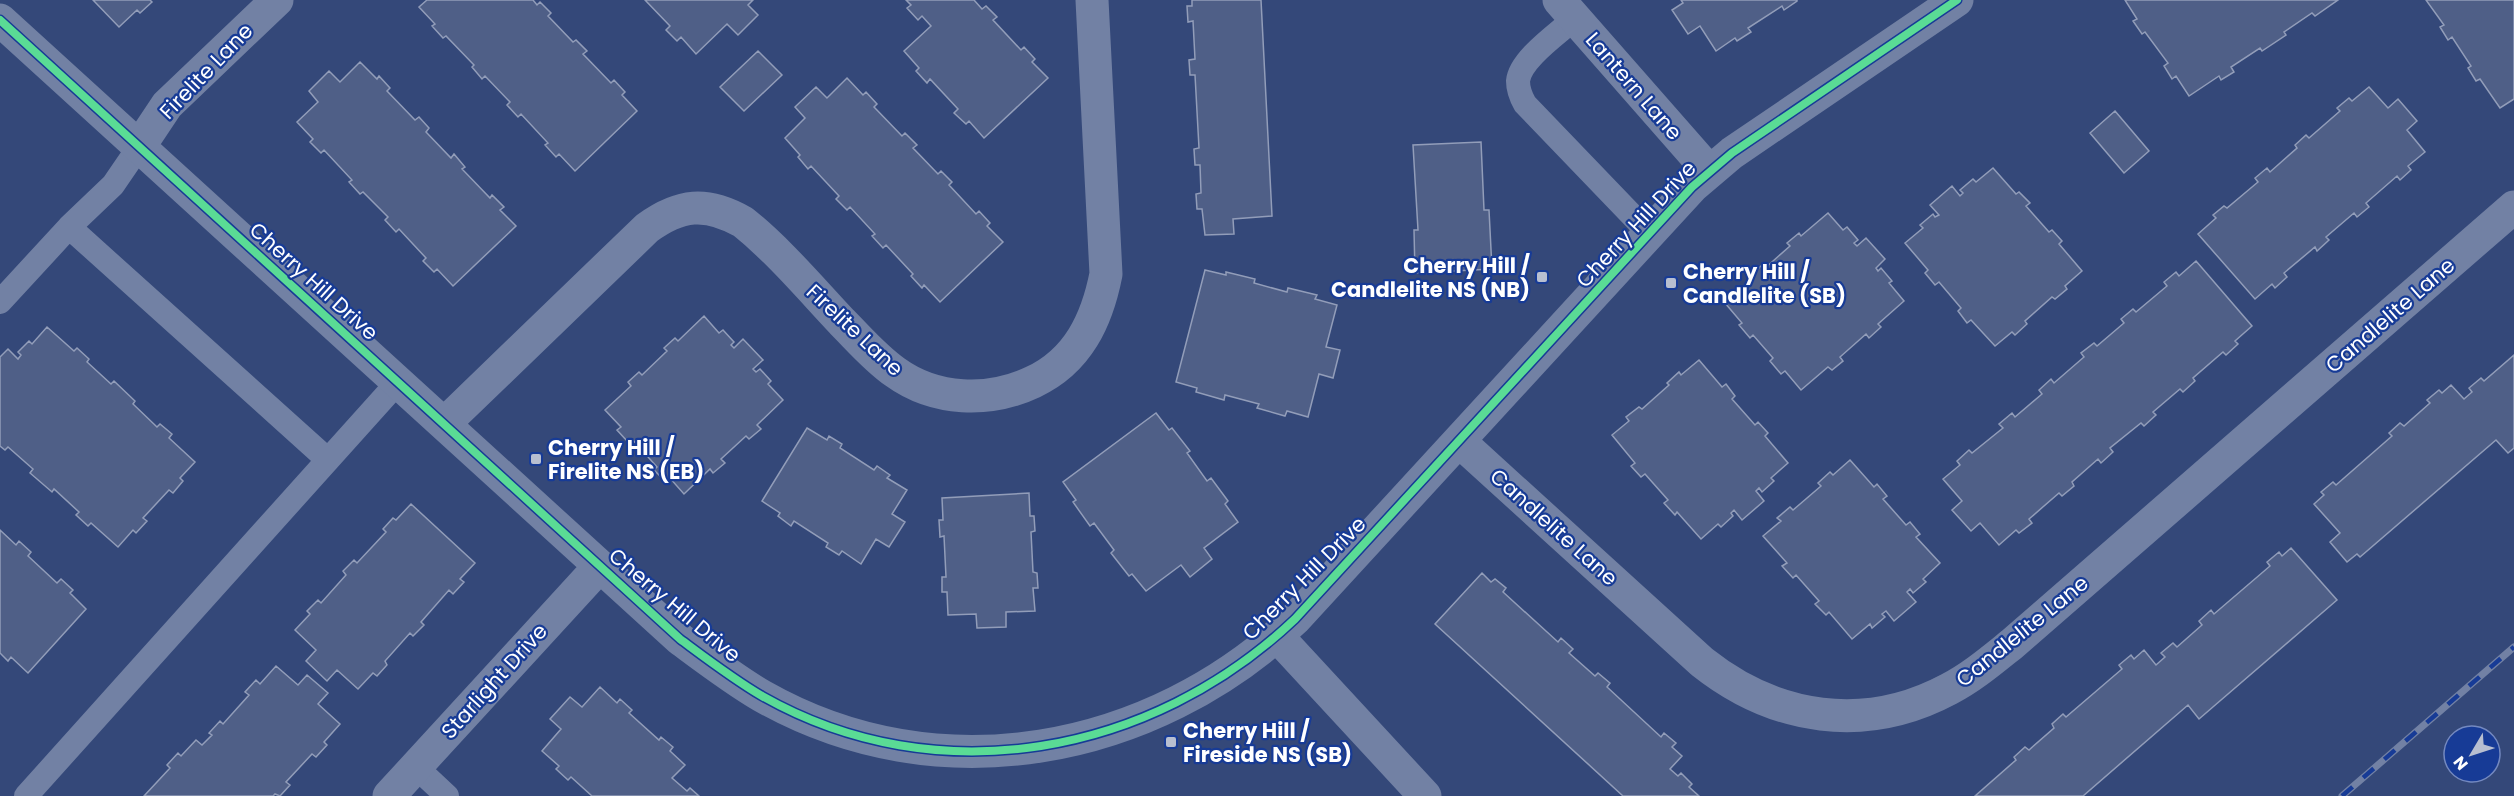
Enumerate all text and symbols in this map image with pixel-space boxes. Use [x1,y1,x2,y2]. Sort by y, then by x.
street label: Firelite Lane [153,17,259,125]
street label: Lantern Lane [1579,26,1689,146]
street label: Cherry Hill Drive [1569,154,1703,294]
street label: Cherry Hill Drive [243,215,385,347]
place label: Cherry Hill / Candlelite NS (NB) [1331,251,1530,304]
street label: Candlelite Lane [2319,251,2461,379]
place label: Cherry Hill / Candlelite (SB) [1683,257,1846,310]
marker: Cherry Hill / Candlelite NS (NB) [1535,270,1549,284]
marker: Cherry Hill / Candlelite (SB) [1664,276,1678,290]
street label: Firelite Lane [800,277,910,383]
place label: Cherry Hill / Firelite NS (EB) [548,433,704,486]
marker: Cherry Hill / Firelite NS (EB) [529,452,543,466]
street label: Candlelite Lane [1484,462,1624,592]
street label: Cherry Hill Drive [1236,510,1372,646]
street label: Cherry Hill Drive [603,541,747,669]
street label: Candlelite Lane [1950,569,2094,693]
street label: Starlight Drive [434,617,554,745]
place label: Cherry Hill / Fireside NS (SB) [1183,716,1352,769]
north arrow [2442,724,2502,784]
marker: Cherry Hill / Fireside NS (SB) [1164,735,1178,749]
text: N [2448,751,2473,775]

